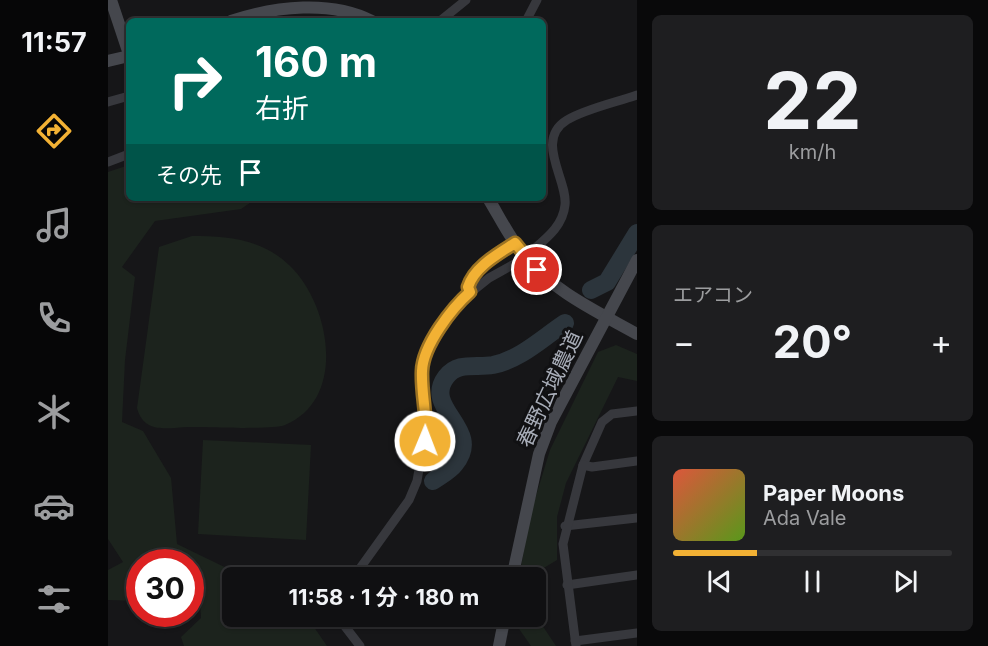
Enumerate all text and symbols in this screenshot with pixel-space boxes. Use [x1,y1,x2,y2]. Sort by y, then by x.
text: 11:57 [21,26,87,59]
text: 160 m [255,36,377,87]
icon: right [156,42,234,120]
text: 22 [763,53,862,148]
text: 右折 [255,92,309,125]
icon: directions [33,110,75,152]
text: km/h [789,140,836,164]
icon: arrive [234,156,267,189]
text: その先 [156,162,222,188]
icon: music [33,204,75,246]
pin [511,244,562,295]
icon: arrive [520,253,553,286]
text: エアコン [673,283,753,307]
icon: phone [33,297,75,339]
text: 20° [773,314,852,369]
text: − [673,322,695,362]
text: + [930,322,952,362]
street label: 春野広域農道 [512,326,588,451]
icon: climate [33,391,75,433]
position arrow [393,409,457,473]
text: Paper Moons [763,480,904,506]
icon: car [33,485,75,527]
text: Ada Vale [763,506,846,530]
speed limit sign: 30 [126,549,204,627]
icon: previous [703,565,736,598]
icon: pause [796,565,829,598]
icon: next [889,565,922,598]
icon: filters [33,578,75,620]
text: 11:58 · 1 分 · 180 m [289,584,479,610]

